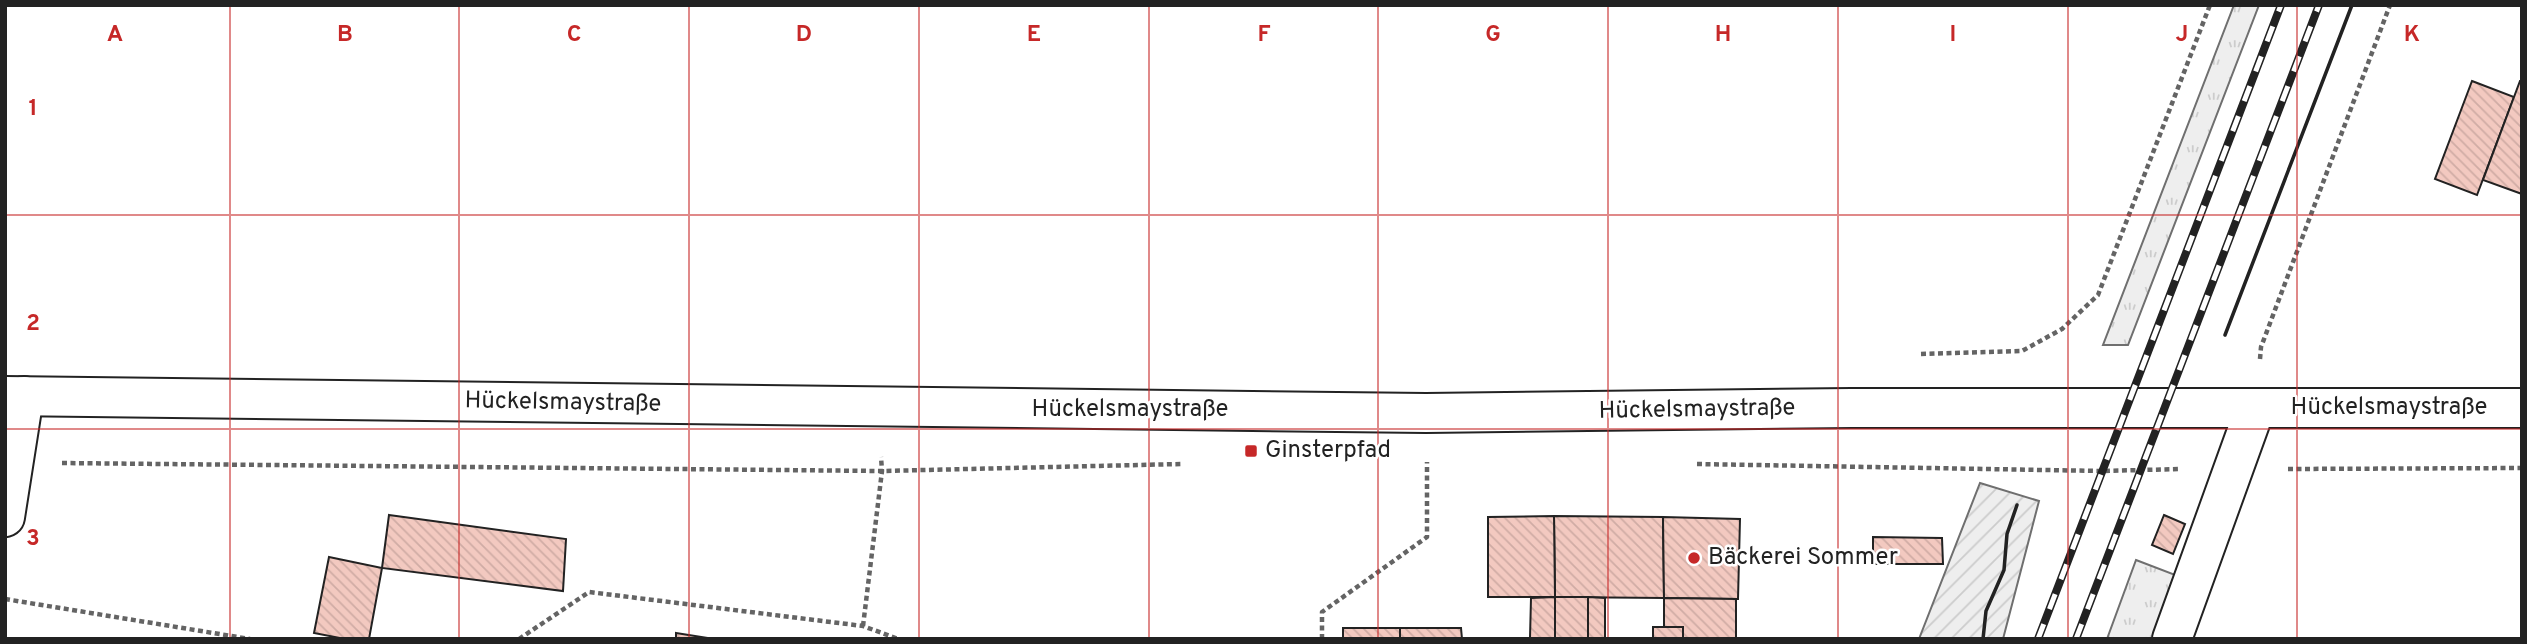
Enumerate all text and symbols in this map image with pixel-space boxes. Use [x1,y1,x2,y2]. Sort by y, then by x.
text: A [107,21,123,50]
text: B [337,21,353,50]
text: C [567,21,581,50]
text: D [796,21,812,50]
text: E [1027,21,1041,50]
text: F [1257,21,1271,50]
text: G [1485,21,1501,50]
text: H [1715,21,1731,50]
text: I [1950,21,1956,50]
text: J [2176,21,2188,50]
text: K [2404,21,2420,50]
text: 1 [28,95,38,124]
text: 2 [26,310,40,339]
street label: Hückelsmaystraße [464,386,662,420]
street label: Hückelsmaystraße [1598,393,1796,427]
street label: Hückelsmaystraße [2291,393,2487,423]
street label: Hückelsmaystraße [1032,395,1228,425]
place label: Ginsterpfad [1265,436,1391,466]
marker: Ginsterpfad [1243,443,1259,459]
text: 3 [26,525,40,554]
place label: Bäckerei Sommer [1708,543,1898,573]
marker: Bäckerei Sommer [1686,550,1702,566]

